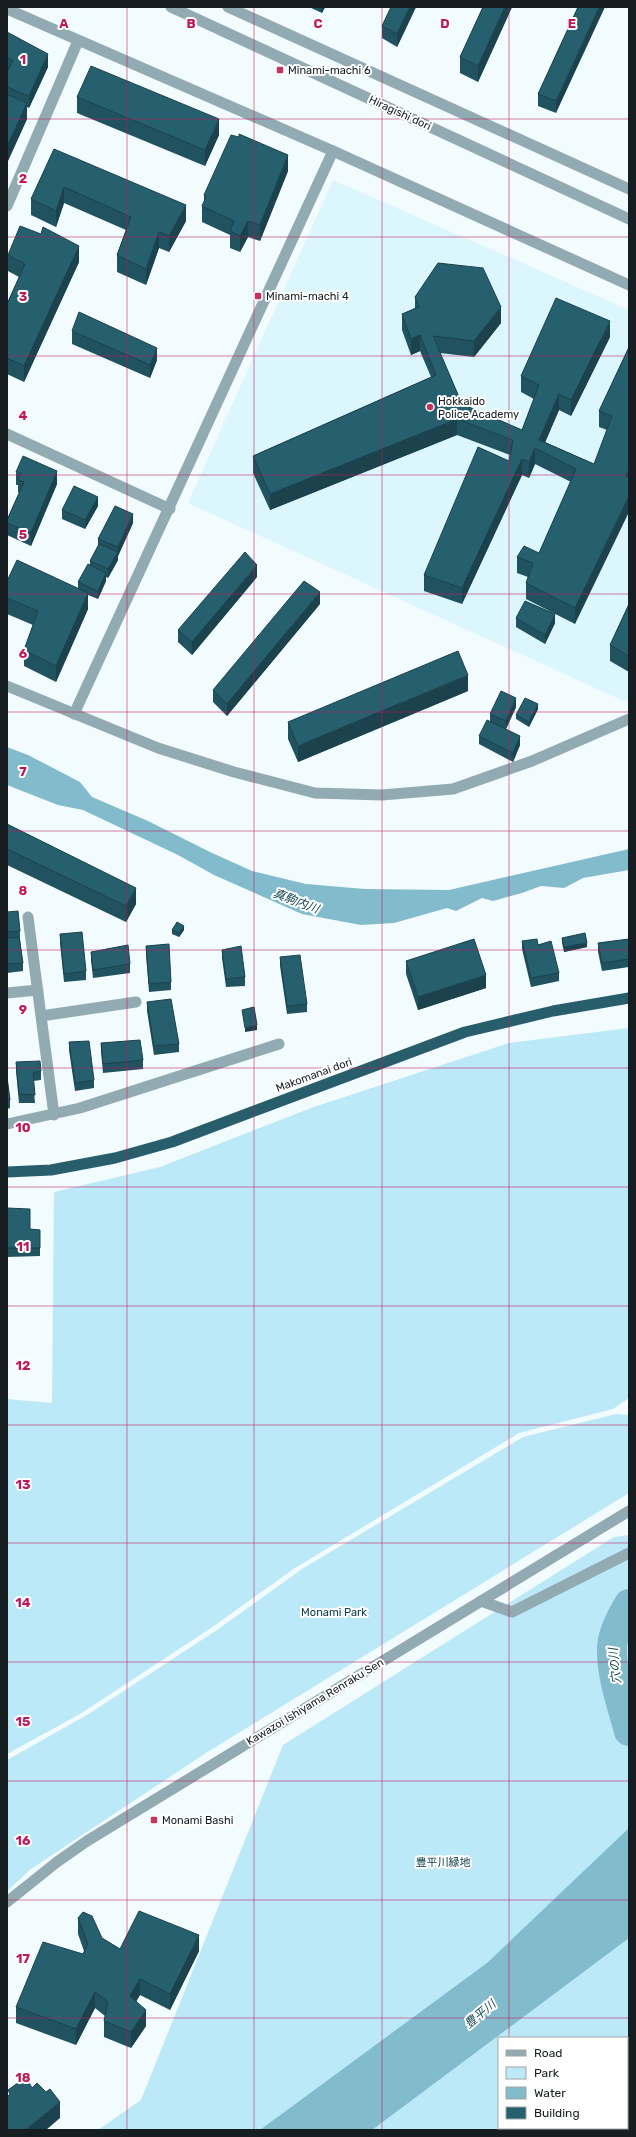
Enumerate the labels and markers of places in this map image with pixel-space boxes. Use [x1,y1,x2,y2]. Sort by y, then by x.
place label: Minami-machi 6 [288,64,371,77]
marker: Minami-machi 6 [275,65,285,75]
place label: Minami-machi 4 [266,290,349,303]
marker: Minami-machi 4 [253,291,263,301]
place label: Hokkaido Police Academy [438,395,519,421]
marker: Hokkaido Police Academy [425,402,435,412]
place label: Monami Bashi [162,1814,233,1827]
marker: Monami Bashi [149,1815,159,1825]

